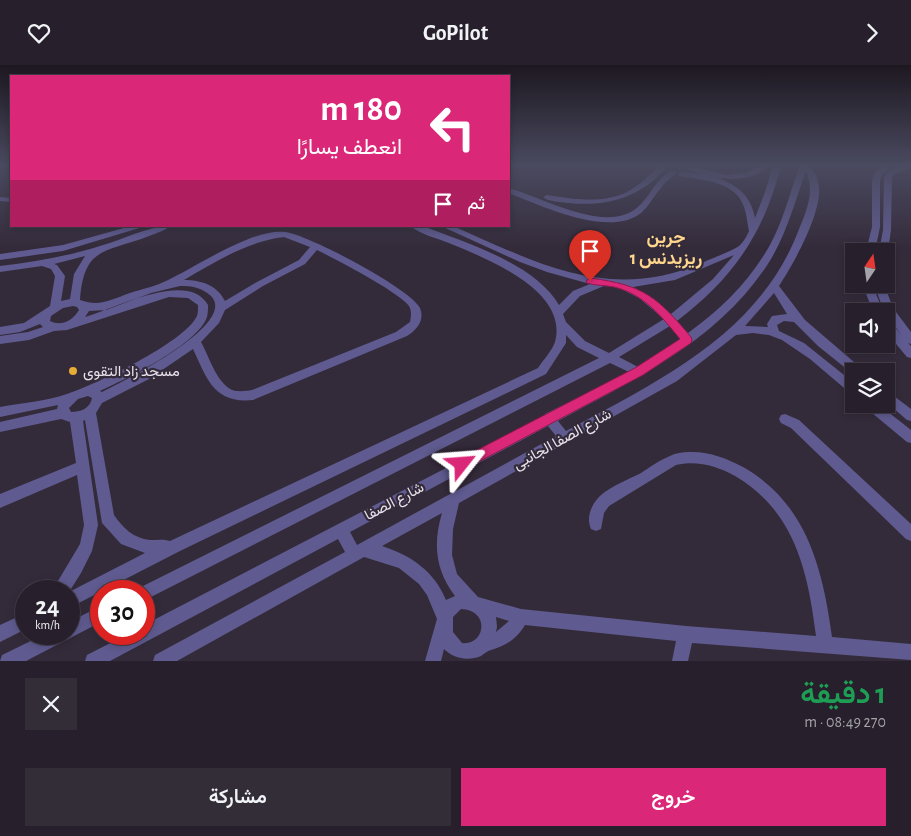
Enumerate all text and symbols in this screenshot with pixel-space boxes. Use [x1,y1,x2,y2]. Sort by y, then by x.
icon: heart [25,19,53,47]
icon: forward [858,19,886,47]
text: GoPilot [423,22,488,44]
text: 180 m [320,92,402,127]
icon: left [420,95,485,160]
text: انعطف يسارًا [297,136,402,158]
icon: arrive [429,190,457,218]
text: ثم [467,194,485,213]
district label: جرين ريزيدنس 1 [630,229,702,269]
pin [569,230,611,281]
icon: arrive [576,237,604,265]
north arrow [845,243,895,293]
map controls [845,243,895,413]
button: sound [845,303,895,353]
button: layers [845,363,895,413]
place label: مسجد زاد التقوى [83,364,180,381]
marker: مسجد زاد التقوى [67,365,79,377]
street label: شارع الصفا الجانبى [511,406,615,475]
position arrow [435,437,487,489]
street label: شارع الصفا [362,480,428,526]
speed limit sign: 30 [90,580,155,645]
text: 24 [35,594,60,619]
text: km/h [35,619,60,631]
button: close [25,678,77,730]
text: 1 دقيقة [800,679,886,709]
text: 270 m · 08:49 [804,714,886,730]
button: مشاركة [25,768,451,826]
button: خروج [461,768,886,826]

